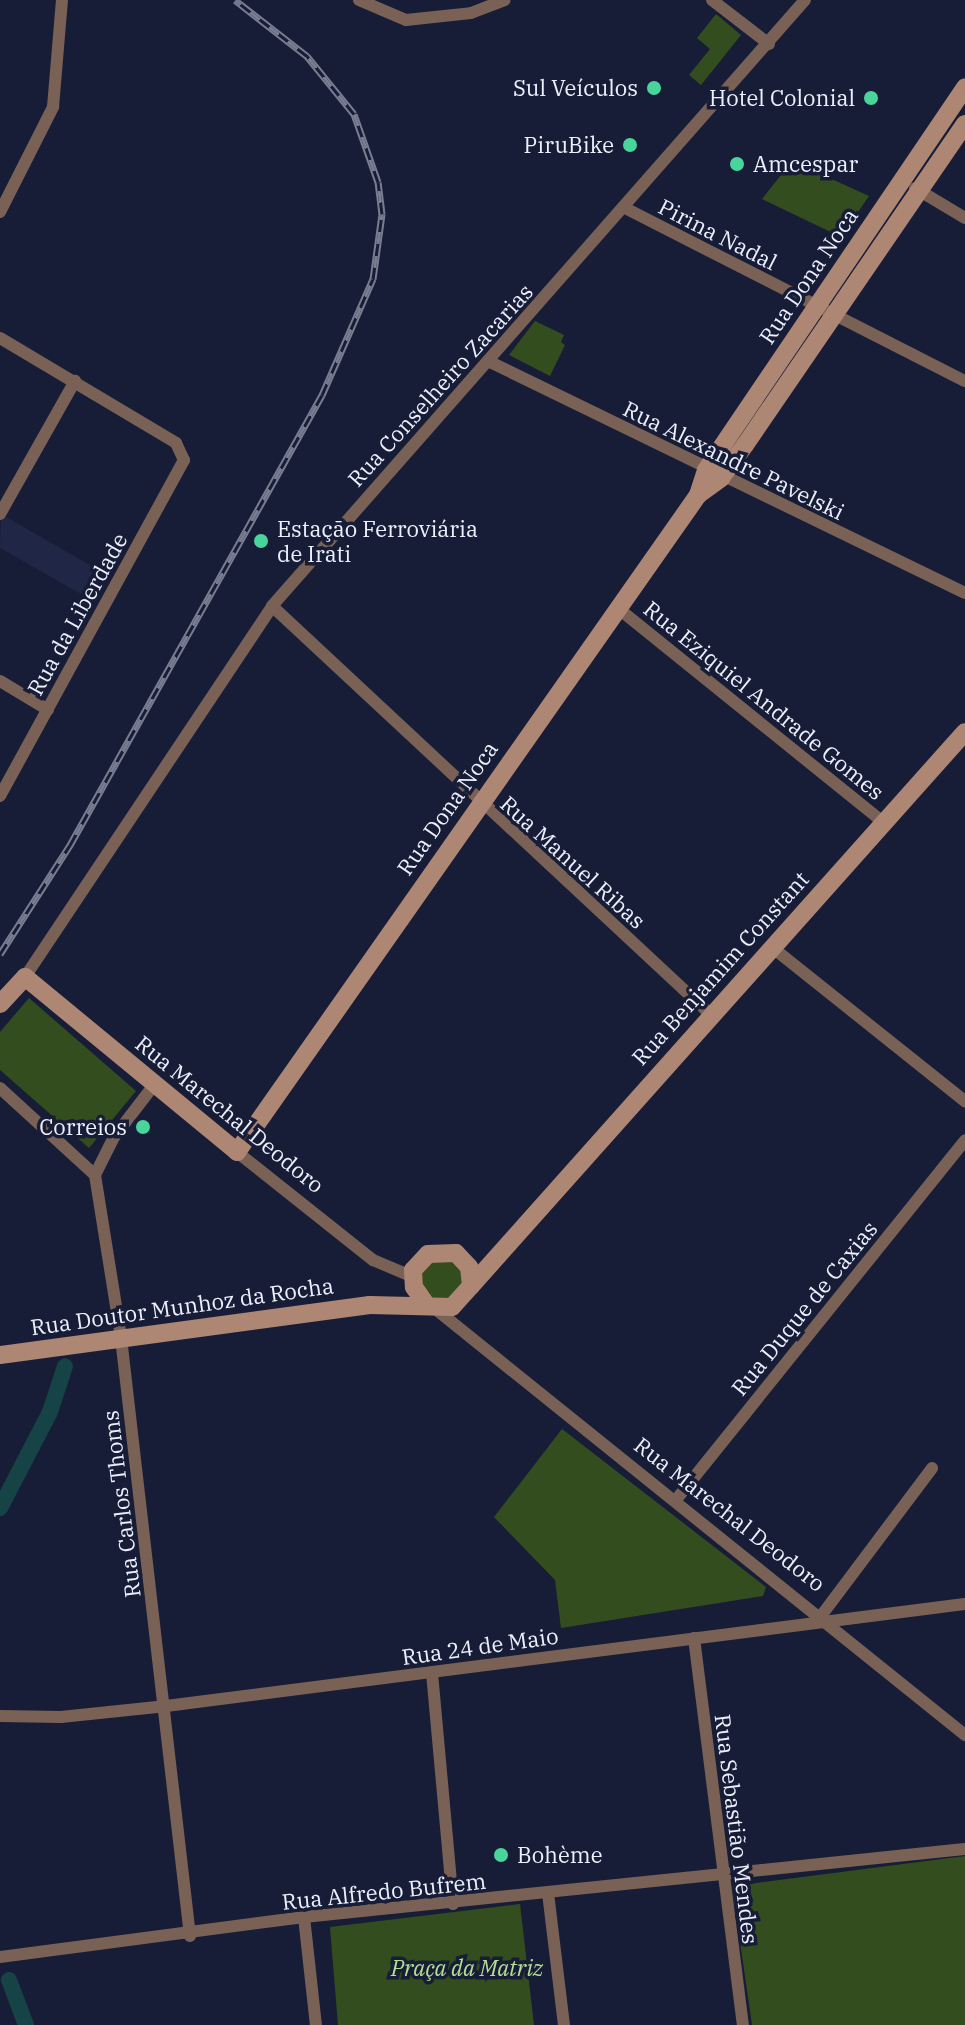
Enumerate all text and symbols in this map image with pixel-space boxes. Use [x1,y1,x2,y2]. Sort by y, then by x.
place label: Sul Veículos [513,75,638,101]
marker: Sul Veículos [645,79,663,97]
place label: Hotel Colonial [709,85,855,111]
marker: Hotel Colonial [862,89,880,107]
place label: PiruBike [524,132,614,158]
marker: PiruBike [621,136,639,154]
place label: Amcespar [753,151,858,177]
marker: Amcespar [728,155,746,173]
street label: Pirina Nadal [654,193,782,275]
street label: Rua Dona Noca [753,203,863,349]
street label: Rua Conselheiro Zacarias [342,278,538,492]
street label: Rua Alexandre Pavelski [619,395,849,525]
place label: Estação Ferroviária de Irati [277,515,478,566]
street label: Rua da Liberdade [21,528,133,700]
marker: Estação Ferroviária de Irati [252,532,270,550]
street label: Rua Eziquiel Andrade Gomes [639,595,889,805]
street label: Rua Dona Noca [391,736,503,880]
street label: Rua Manuel Ribas [495,790,651,934]
street label: Rua Benjamim Constant [626,866,814,1070]
street label: Rua Marechal Deodoro [130,1030,330,1198]
place label: Correios [39,1114,127,1140]
marker: Correios [134,1118,152,1136]
street label: Rua Duque de Caxias [726,1216,882,1400]
street label: Rua Doutor Munhoz da Rocha [29,1272,335,1340]
street label: Rua Carlos Thoms [96,1409,146,1599]
street label: Rua Marechal Deodoro [629,1431,831,1597]
street label: Rua 24 de Maio [400,1622,560,1670]
street label: Rua Sebastião Mendes [710,1713,764,1945]
place label: Bohème [517,1842,602,1868]
marker: Bohème [492,1846,510,1864]
street label: Rua Alfredo Bufrem [281,1867,487,1915]
park label: Praça da Matriz [391,1955,543,1981]

